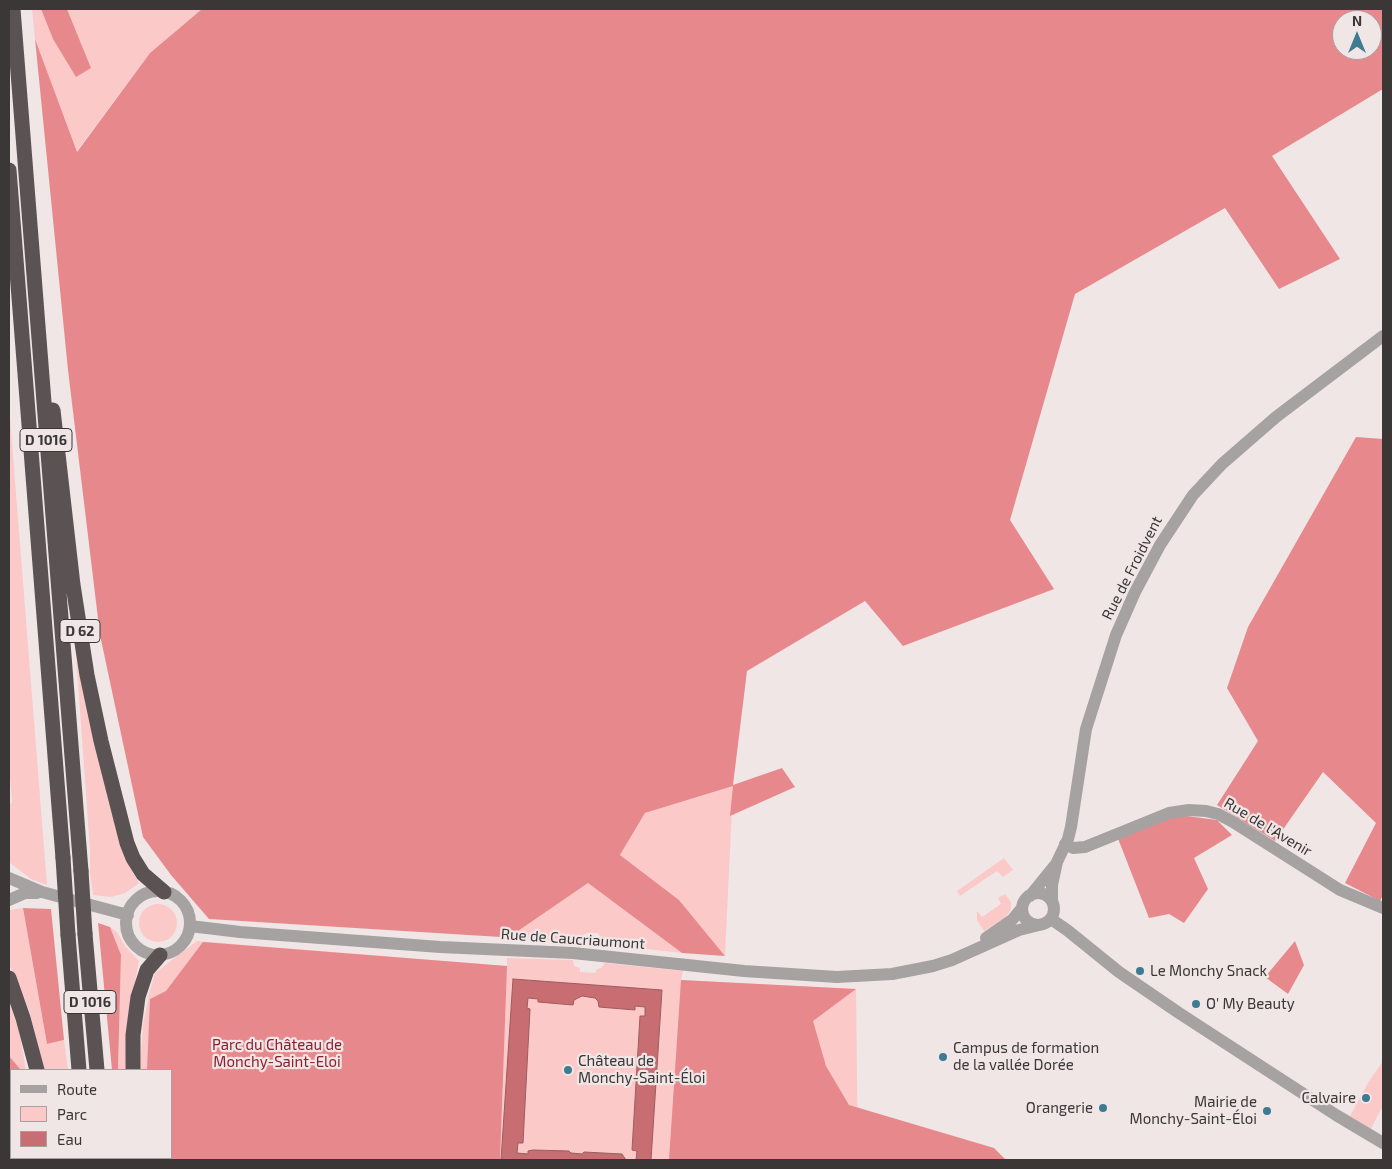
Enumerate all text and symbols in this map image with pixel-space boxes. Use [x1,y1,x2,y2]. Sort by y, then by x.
north arrow [1332,10,1382,60]
text: N [1352,12,1362,29]
road number: D 1016 [20,428,72,452]
street label: Rue de Froidvent [1098,513,1166,623]
road number: D 62 [60,620,100,642]
street label: Rue de l'Avenir [1221,794,1315,860]
street label: Rue de Caucriaumont [500,925,646,953]
place label: Le Monchy Snack [1150,962,1267,980]
marker: Le Monchy Snack [1134,965,1146,977]
road number: D 1016 [64,990,116,1014]
place label: O' My Beauty [1206,995,1295,1013]
marker: O' My Beauty [1190,998,1202,1010]
park label: Parc du Château de Monchy-Saint-Eloi [212,1036,342,1071]
place label: Campus de formation de la vallée Dorée [953,1039,1099,1074]
marker: Campus de formation de la vallée Dorée [937,1051,949,1063]
place label: Château de Monchy-Saint-Éloi [578,1052,706,1087]
marker: Château de Monchy-Saint-Éloi [562,1064,574,1076]
legend [10,1069,172,1159]
text: Route [57,1080,97,1098]
place label: Calvaire [1301,1089,1356,1107]
marker: Calvaire [1360,1092,1372,1104]
place label: Mairie de Monchy-Saint-Éloi [1129,1093,1257,1128]
place label: Orangerie [1026,1099,1093,1117]
marker: Orangerie [1097,1102,1109,1114]
text: Parc [57,1105,87,1123]
marker: Mairie de Monchy-Saint-Éloi [1261,1105,1273,1117]
text: Eau [57,1130,82,1148]

